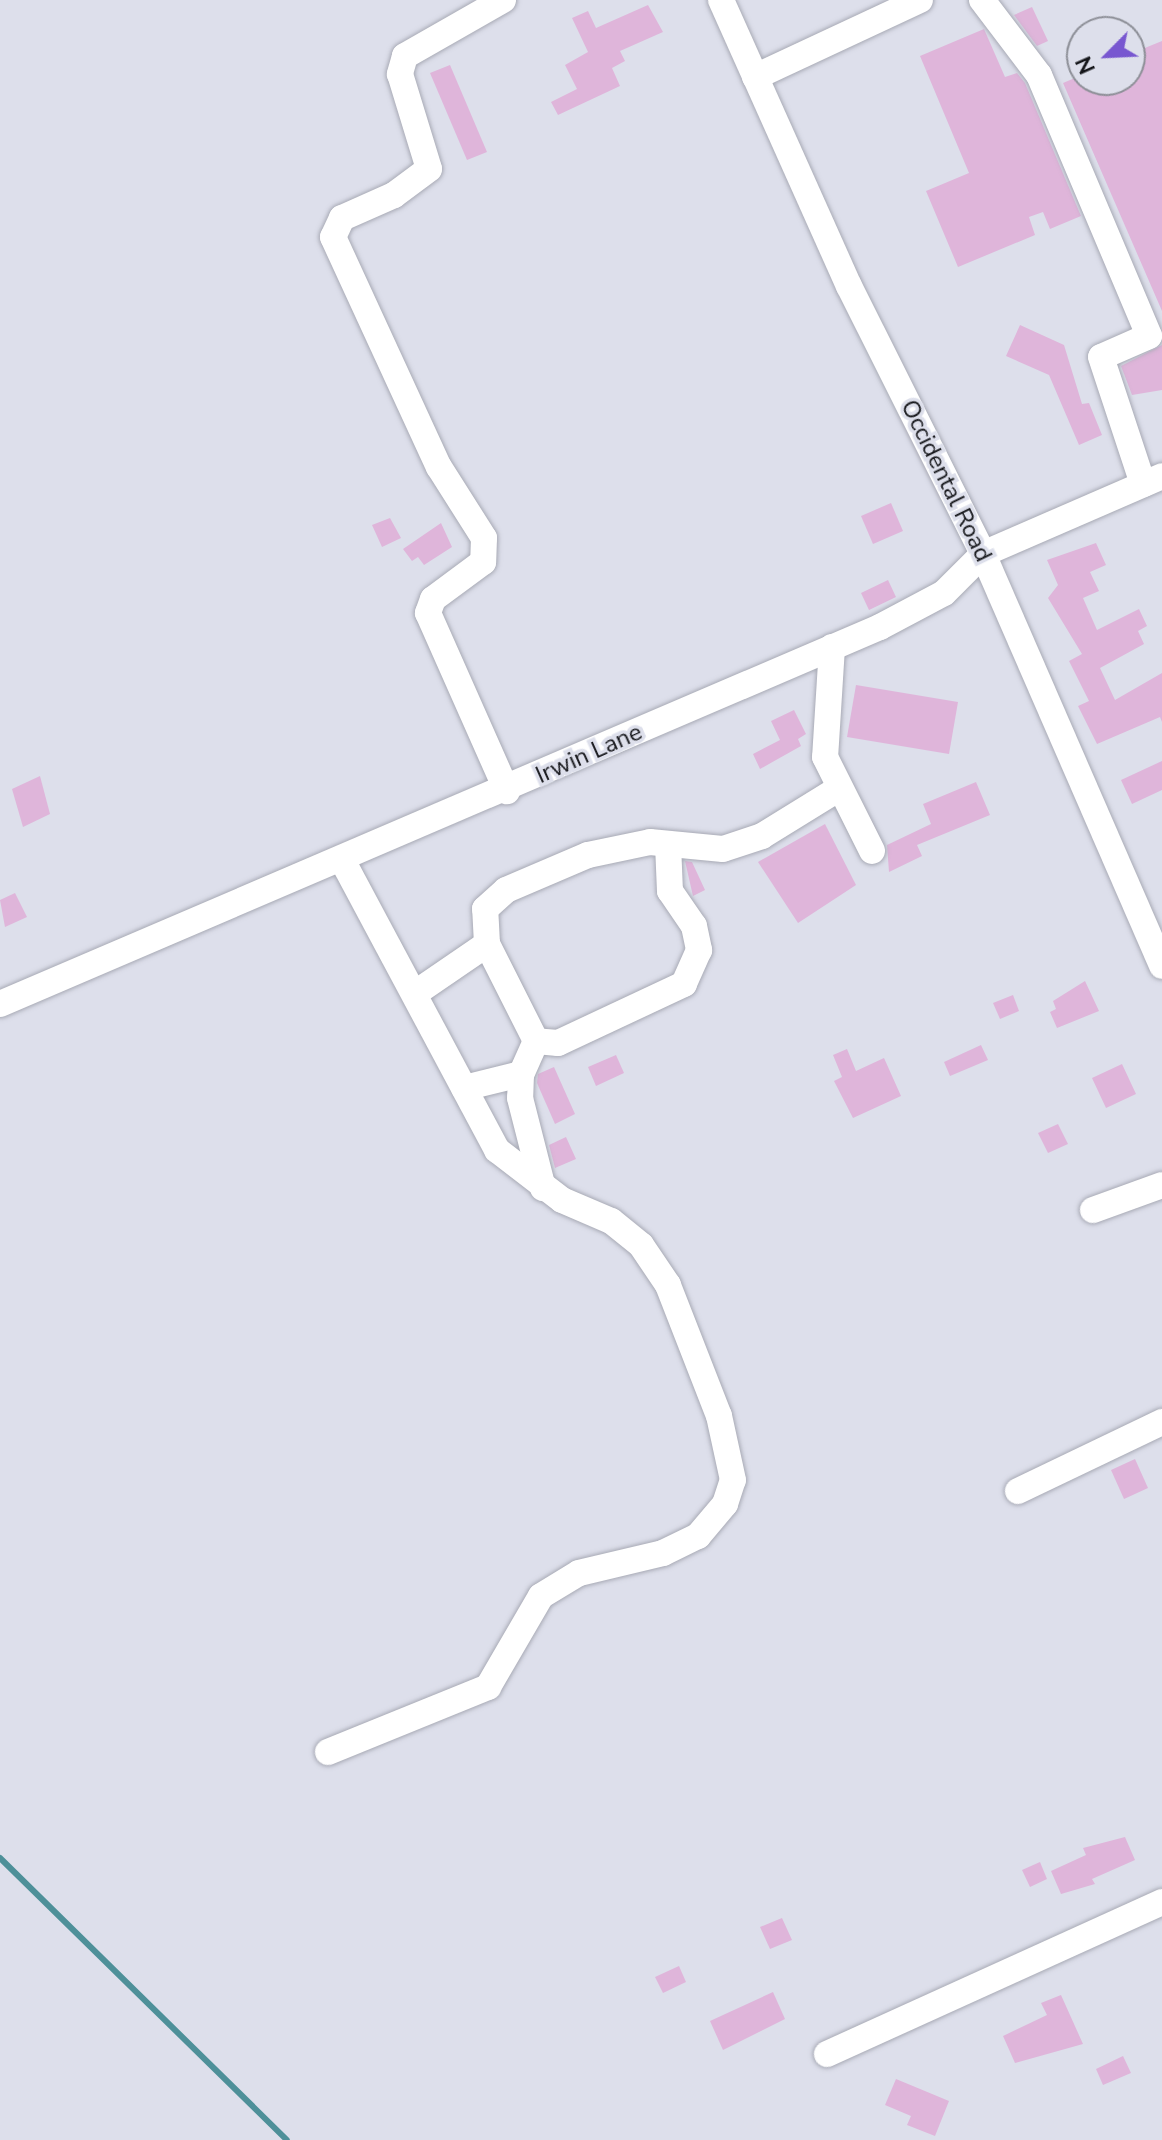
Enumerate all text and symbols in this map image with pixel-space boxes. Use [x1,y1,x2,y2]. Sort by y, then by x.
north arrow [1066,16,1146,96]
text: N [1069,51,1103,79]
street label: Occidental Road [894,395,998,567]
street label: Irwin Lane [531,718,647,790]

